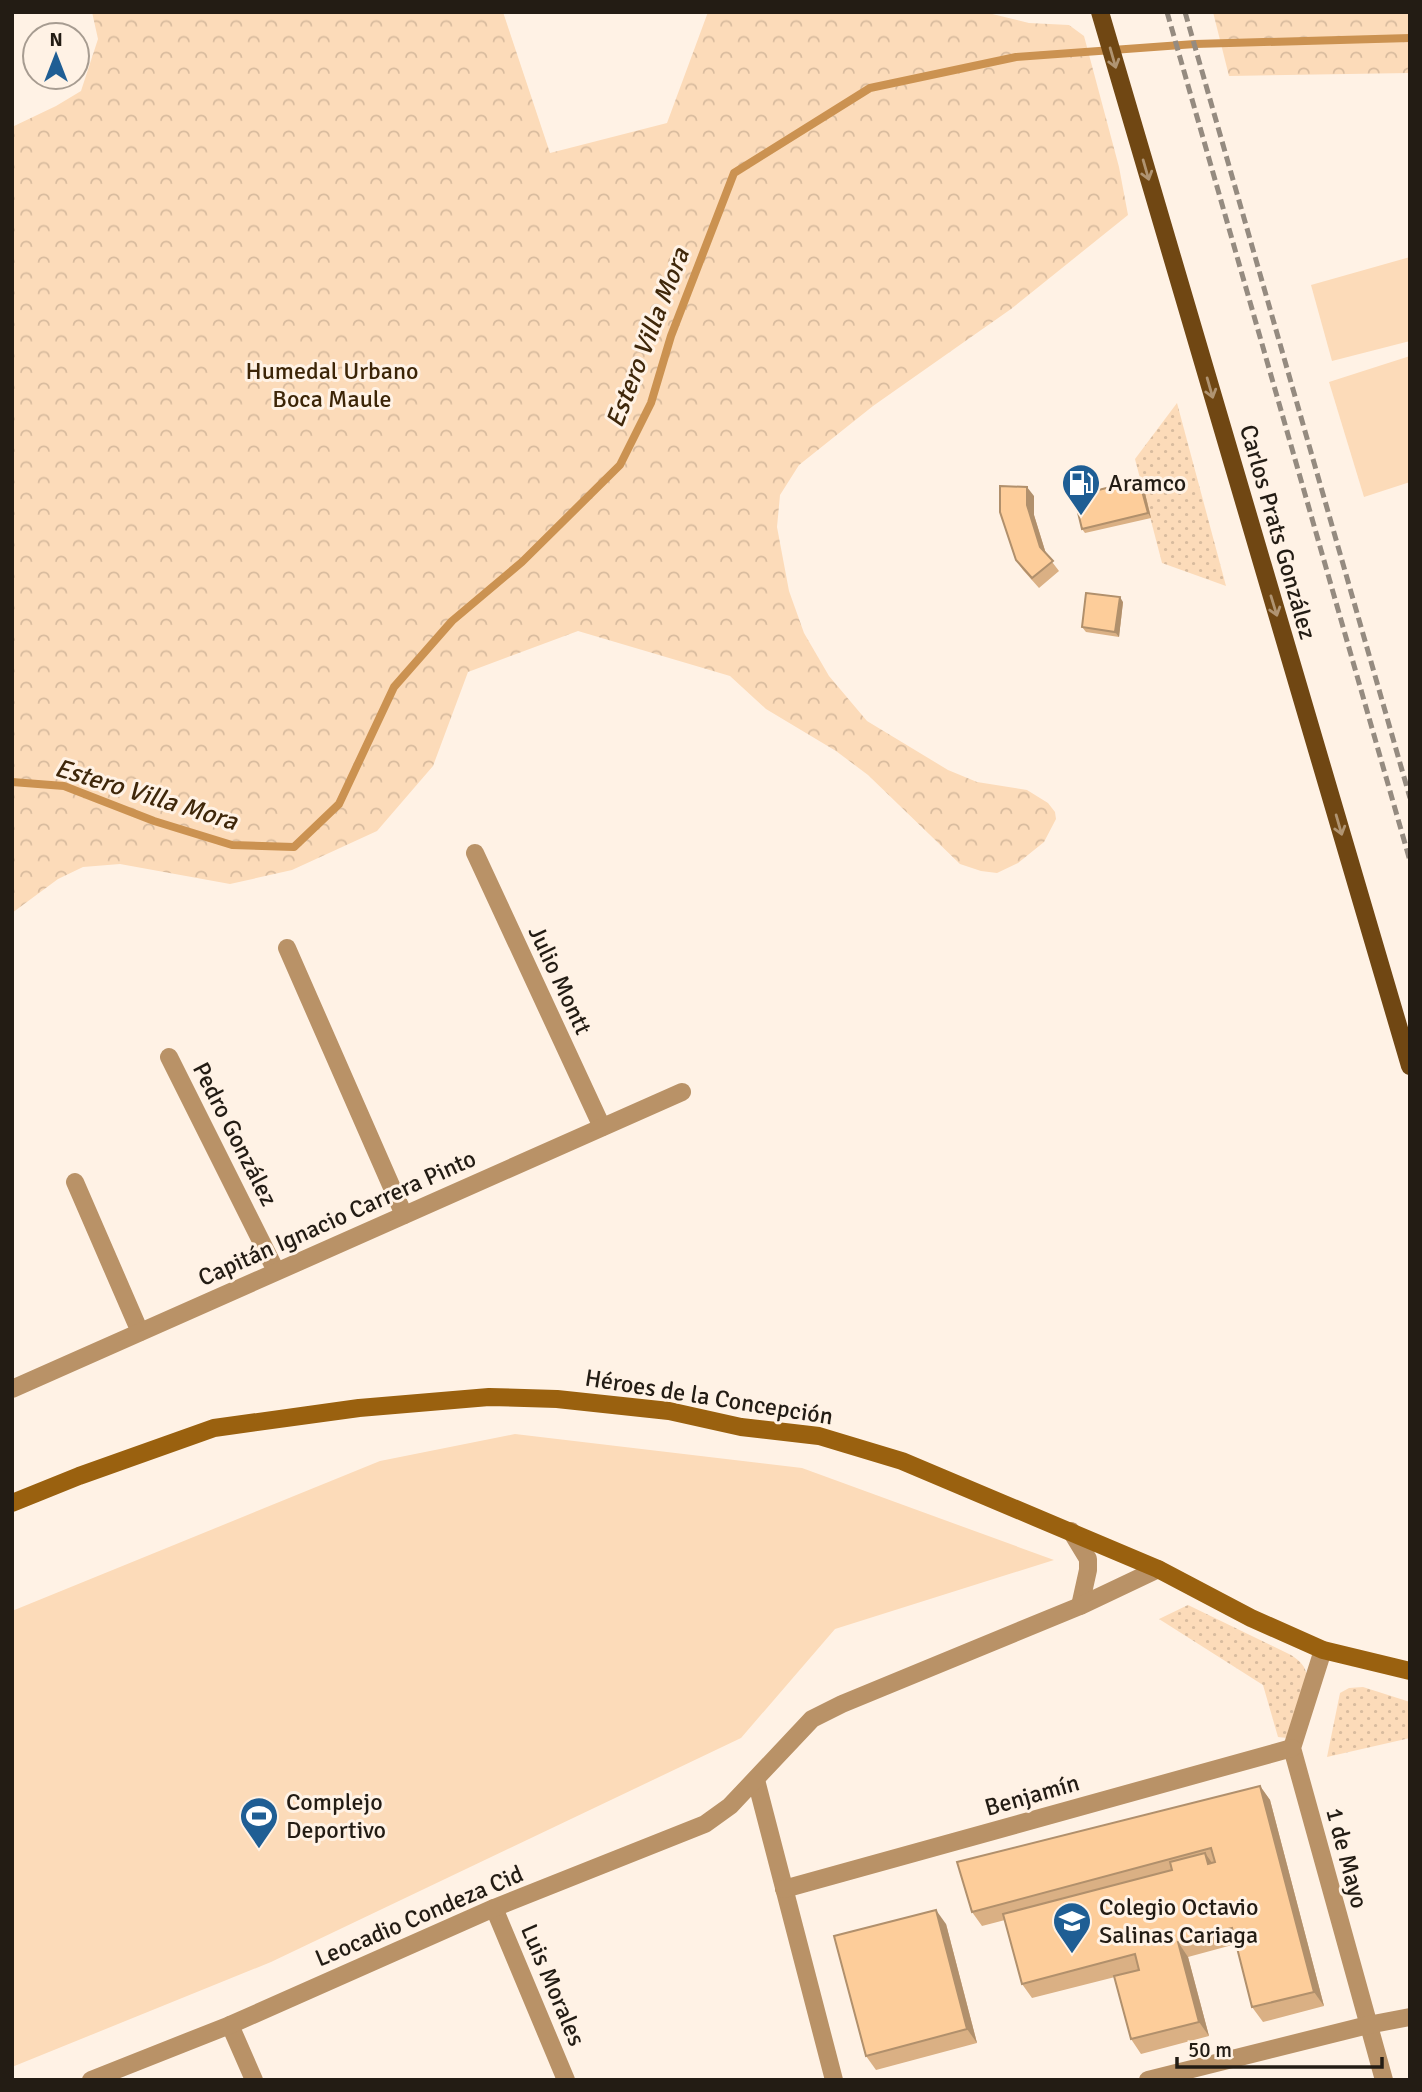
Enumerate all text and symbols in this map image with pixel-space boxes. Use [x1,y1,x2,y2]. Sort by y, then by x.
north arrow [21,21,91,91]
text: N [49,28,63,52]
one-way arrow [1108,47,1121,69]
one-way arrow [1140,159,1153,181]
water label: Estero Villa Mora [599,243,697,432]
park label: Humedal Urbano Boca Maule [246,356,418,414]
one-way arrow [1205,377,1218,399]
street label: Carlos Prats González [1233,421,1323,643]
fuel station icon: Aramco [1060,462,1102,517]
place label: Aramco [1108,468,1186,498]
one-way arrow [1269,595,1282,617]
water label: Estero Villa Mora [51,752,242,838]
one-way arrow [1333,813,1346,835]
street label: Julio Montt [522,921,598,1039]
street label: Pedro González [186,1057,284,1211]
street label: Capitán Ignacio Carrera Pinto [193,1143,481,1293]
street label: Héroes de la Concepción [583,1363,835,1431]
street label: Benjamín [981,1767,1083,1823]
place label: Complejo Deportivo [286,1787,386,1845]
sports icon: Complejo Deportivo [238,1795,280,1850]
street label: 1 de Mayo [1319,1804,1375,1912]
street label: Leocadio Condeza Cid [310,1859,528,1973]
place label: Colegio Octavio Salinas Cariaga [1099,1892,1258,1950]
school or university icon: Colegio Octavio Salinas Cariaga [1051,1900,1093,1955]
street label: Luis Morales [514,1920,592,2050]
scale bar [1177,2025,1382,2070]
text: 50 m [1188,2037,1232,2063]

